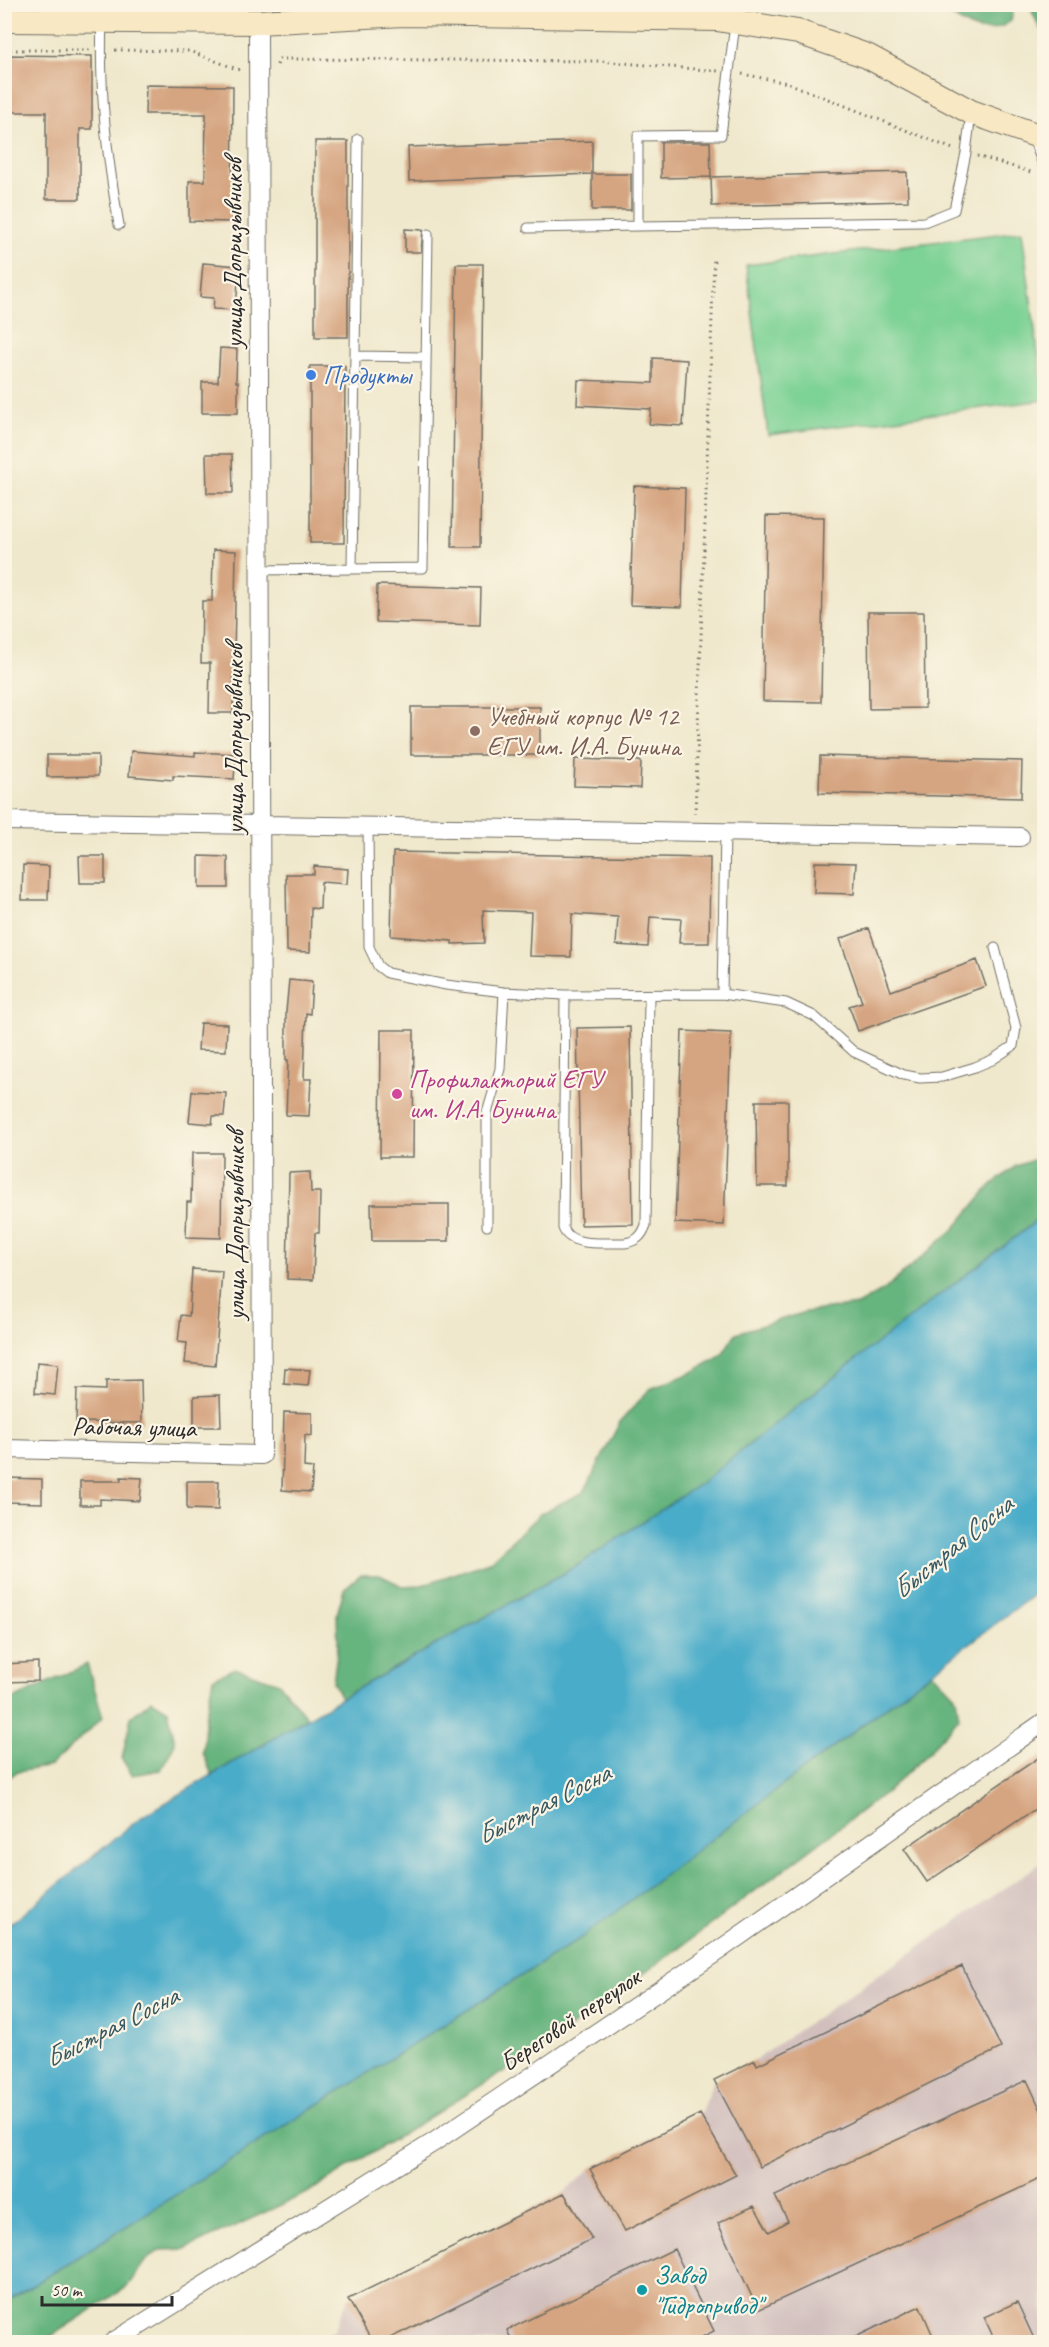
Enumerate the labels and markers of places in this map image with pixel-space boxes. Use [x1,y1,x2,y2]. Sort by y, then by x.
place label: Продукты [323,359,414,392]
marker: Продукты [304,368,318,382]
place label: Учебный корпус № 12 ЕГУ им. И.А. Бунина [487,700,682,763]
marker: Учебный корпус № 12 ЕГУ им. И.А. Бунина [468,724,482,738]
place label: Профилакторий ЕГУ им. И.А. Бунина [409,1063,606,1126]
marker: Профилакторий ЕГУ им. И.А. Бунина [390,1087,404,1101]
place label: Завод "Гидропривод" [654,2259,767,2322]
marker: Завод "Гидропривод" [635,2283,649,2297]

